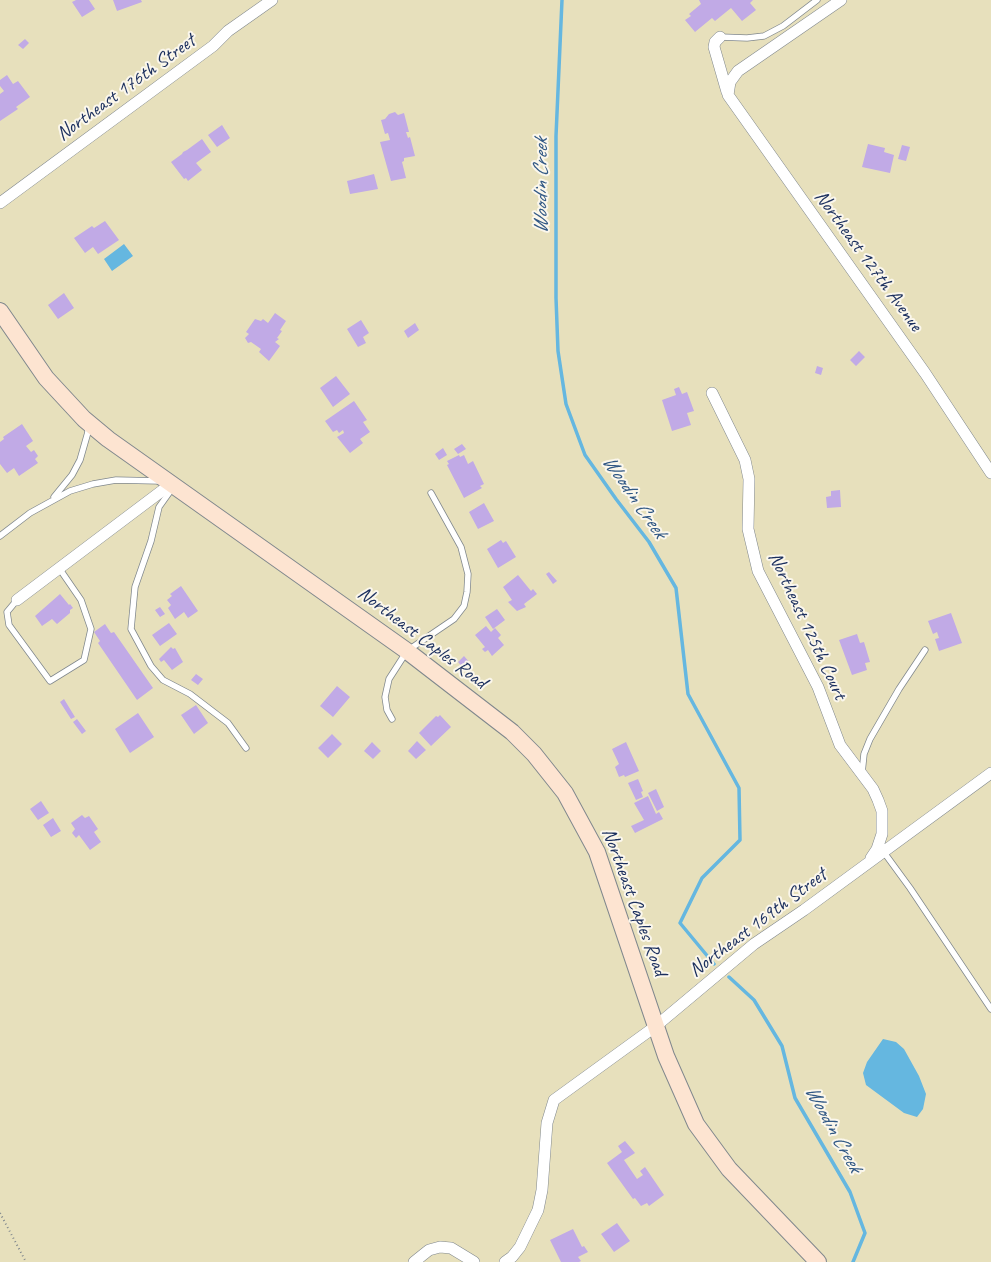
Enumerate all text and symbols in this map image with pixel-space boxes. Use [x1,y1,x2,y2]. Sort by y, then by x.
street label: Northeast 176th Street [52,29,200,147]
water label: Woodin Creek [528,138,554,234]
street label: Northeast 127th Avenue [809,186,927,336]
water label: Woodin Creek [596,451,672,543]
street label: Northeast 125th Court [762,548,852,704]
street label: Northeast Caples Road [353,582,491,694]
street label: Northeast Caples Road [596,825,672,979]
street label: Northeast 169th Street [684,863,832,983]
water label: Woodin Creek [799,1081,867,1177]

